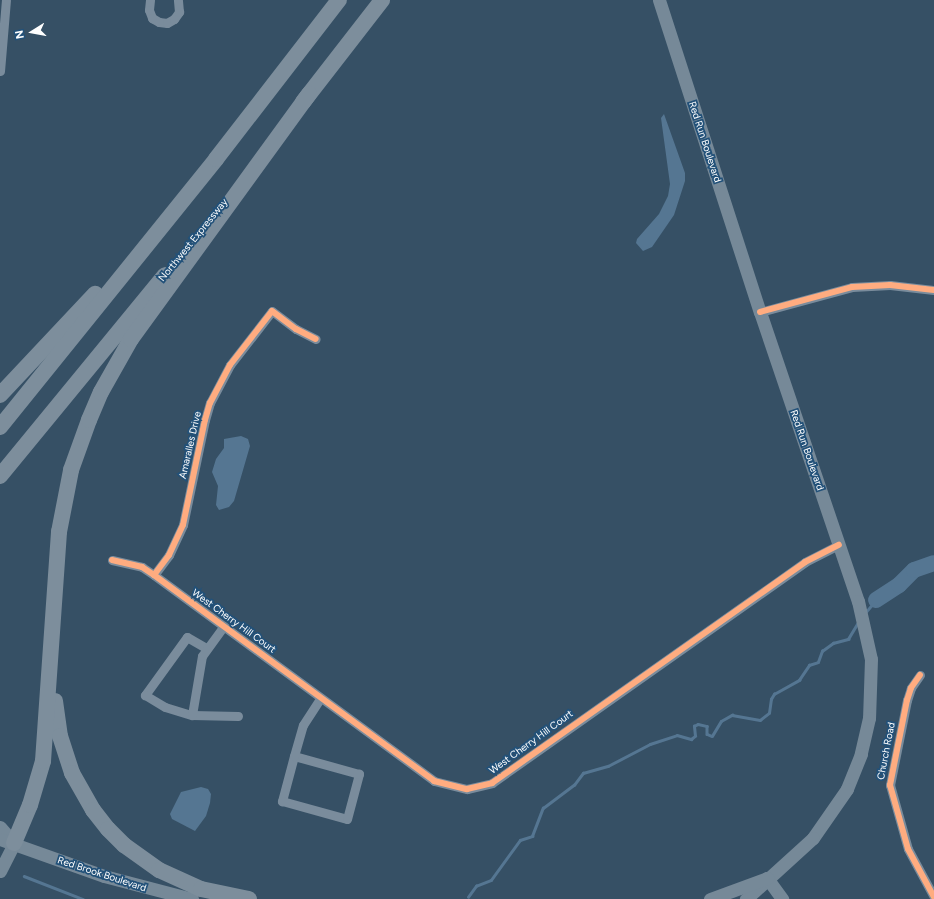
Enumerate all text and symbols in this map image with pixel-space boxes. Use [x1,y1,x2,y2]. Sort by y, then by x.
north arrow [12,12,52,52]
text: N [13,29,27,40]
street label: Red Run Boulevard [686,100,724,184]
street label: Northwest Expressway [156,196,230,284]
street label: Red Run Boulevard [788,408,826,492]
street label: Amaralles Drive [176,410,204,480]
street label: West Cherry Hill Court [190,587,278,655]
street label: West Cherry Hill Court [487,708,575,776]
street label: Church Road [875,721,897,781]
street label: Red Brook Boulevard [56,854,148,894]

